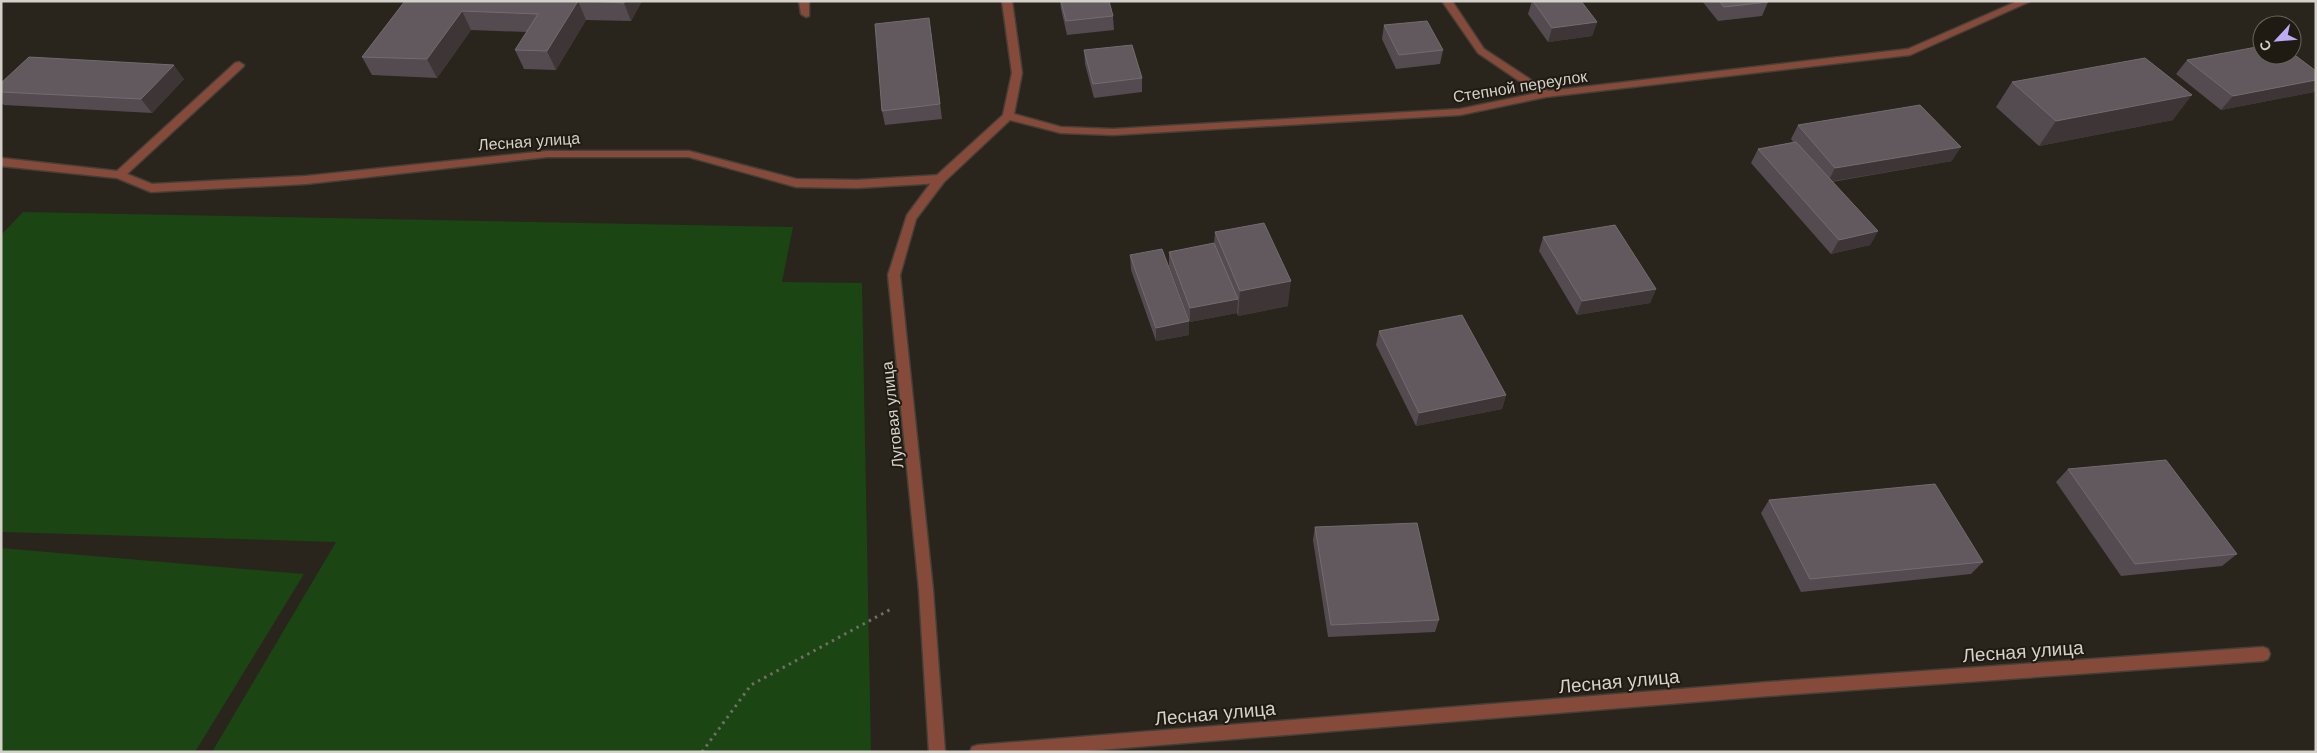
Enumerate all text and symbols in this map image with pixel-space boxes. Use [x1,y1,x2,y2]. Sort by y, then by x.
north arrow [2252,15,2302,65]
text: С [2256,38,2275,54]
street label: Степной переулок [1452,67,1589,105]
street label: Лесная улица [477,129,581,154]
street label: Луговая улица [878,361,907,469]
street label: Лесная улица [1962,637,2085,666]
street label: Лесная улица [1558,666,1681,697]
street label: Лесная улица [1154,698,1277,729]

